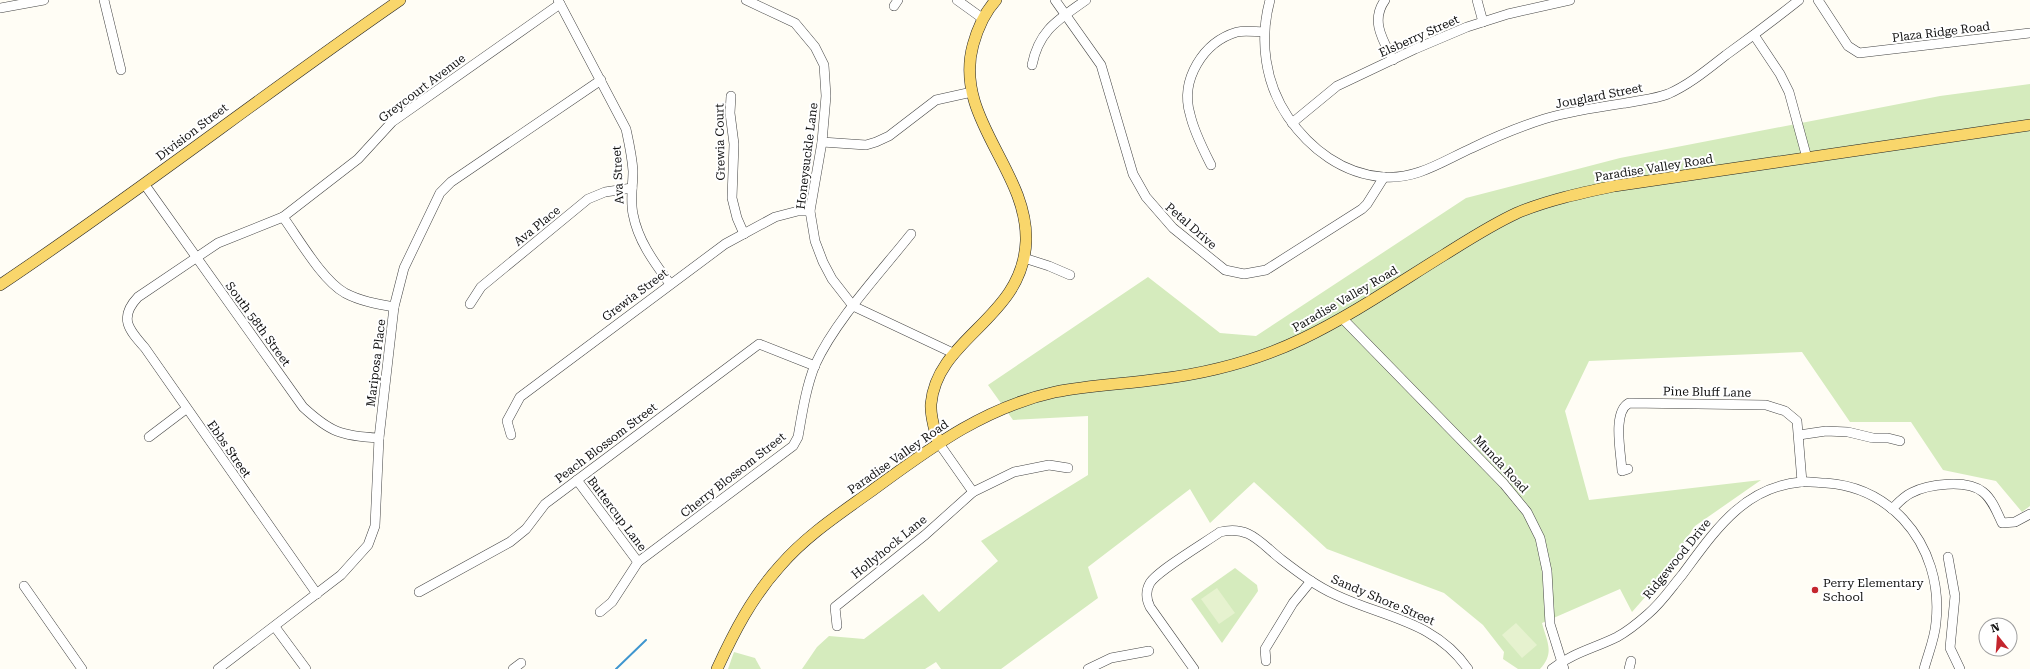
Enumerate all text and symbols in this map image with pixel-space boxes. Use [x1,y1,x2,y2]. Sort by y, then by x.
street label: Elsberry Street [1377,12,1462,60]
street label: Plaza Ridge Road [1891,19,1991,45]
street label: Greycourt Avenue [376,51,468,125]
street label: Jouglard Street [1554,81,1644,111]
street label: Division Street [153,100,231,163]
street label: Honeysuckle Lane [794,101,821,210]
street label: Grewia Court [712,103,728,181]
street label: Ava Street [609,145,627,205]
street label: Paradise Valley Road [1594,152,1714,184]
street label: Petal Drive [1163,200,1220,252]
street label: Ava Place [511,203,563,249]
street label: Paradise Valley Road [1290,263,1401,335]
street label: Grewia Street [599,266,671,324]
street label: South 58th Street [223,279,294,369]
street label: Mariposa Place [364,318,388,408]
street label: Pine Bluff Lane [1663,384,1752,400]
street label: Peach Blossom Street [552,400,660,486]
street label: Paradise Valley Road [845,417,951,497]
street label: Ebbs Street [204,418,254,481]
street label: Cherry Blossom Street [678,429,789,520]
street label: Munda Road [1471,432,1531,496]
street label: Buttercup Lane [585,474,650,554]
street label: Hollyhock Lane [849,512,930,582]
street label: Ridgewood Drive [1640,516,1714,602]
street label: Sandy Shore Street [1329,572,1437,628]
place label: Perry Elementary School [1823,576,1925,604]
marker: Perry Elementary School [1810,585,1820,595]
north arrow [1978,617,2018,657]
text: N [1989,620,2002,635]

